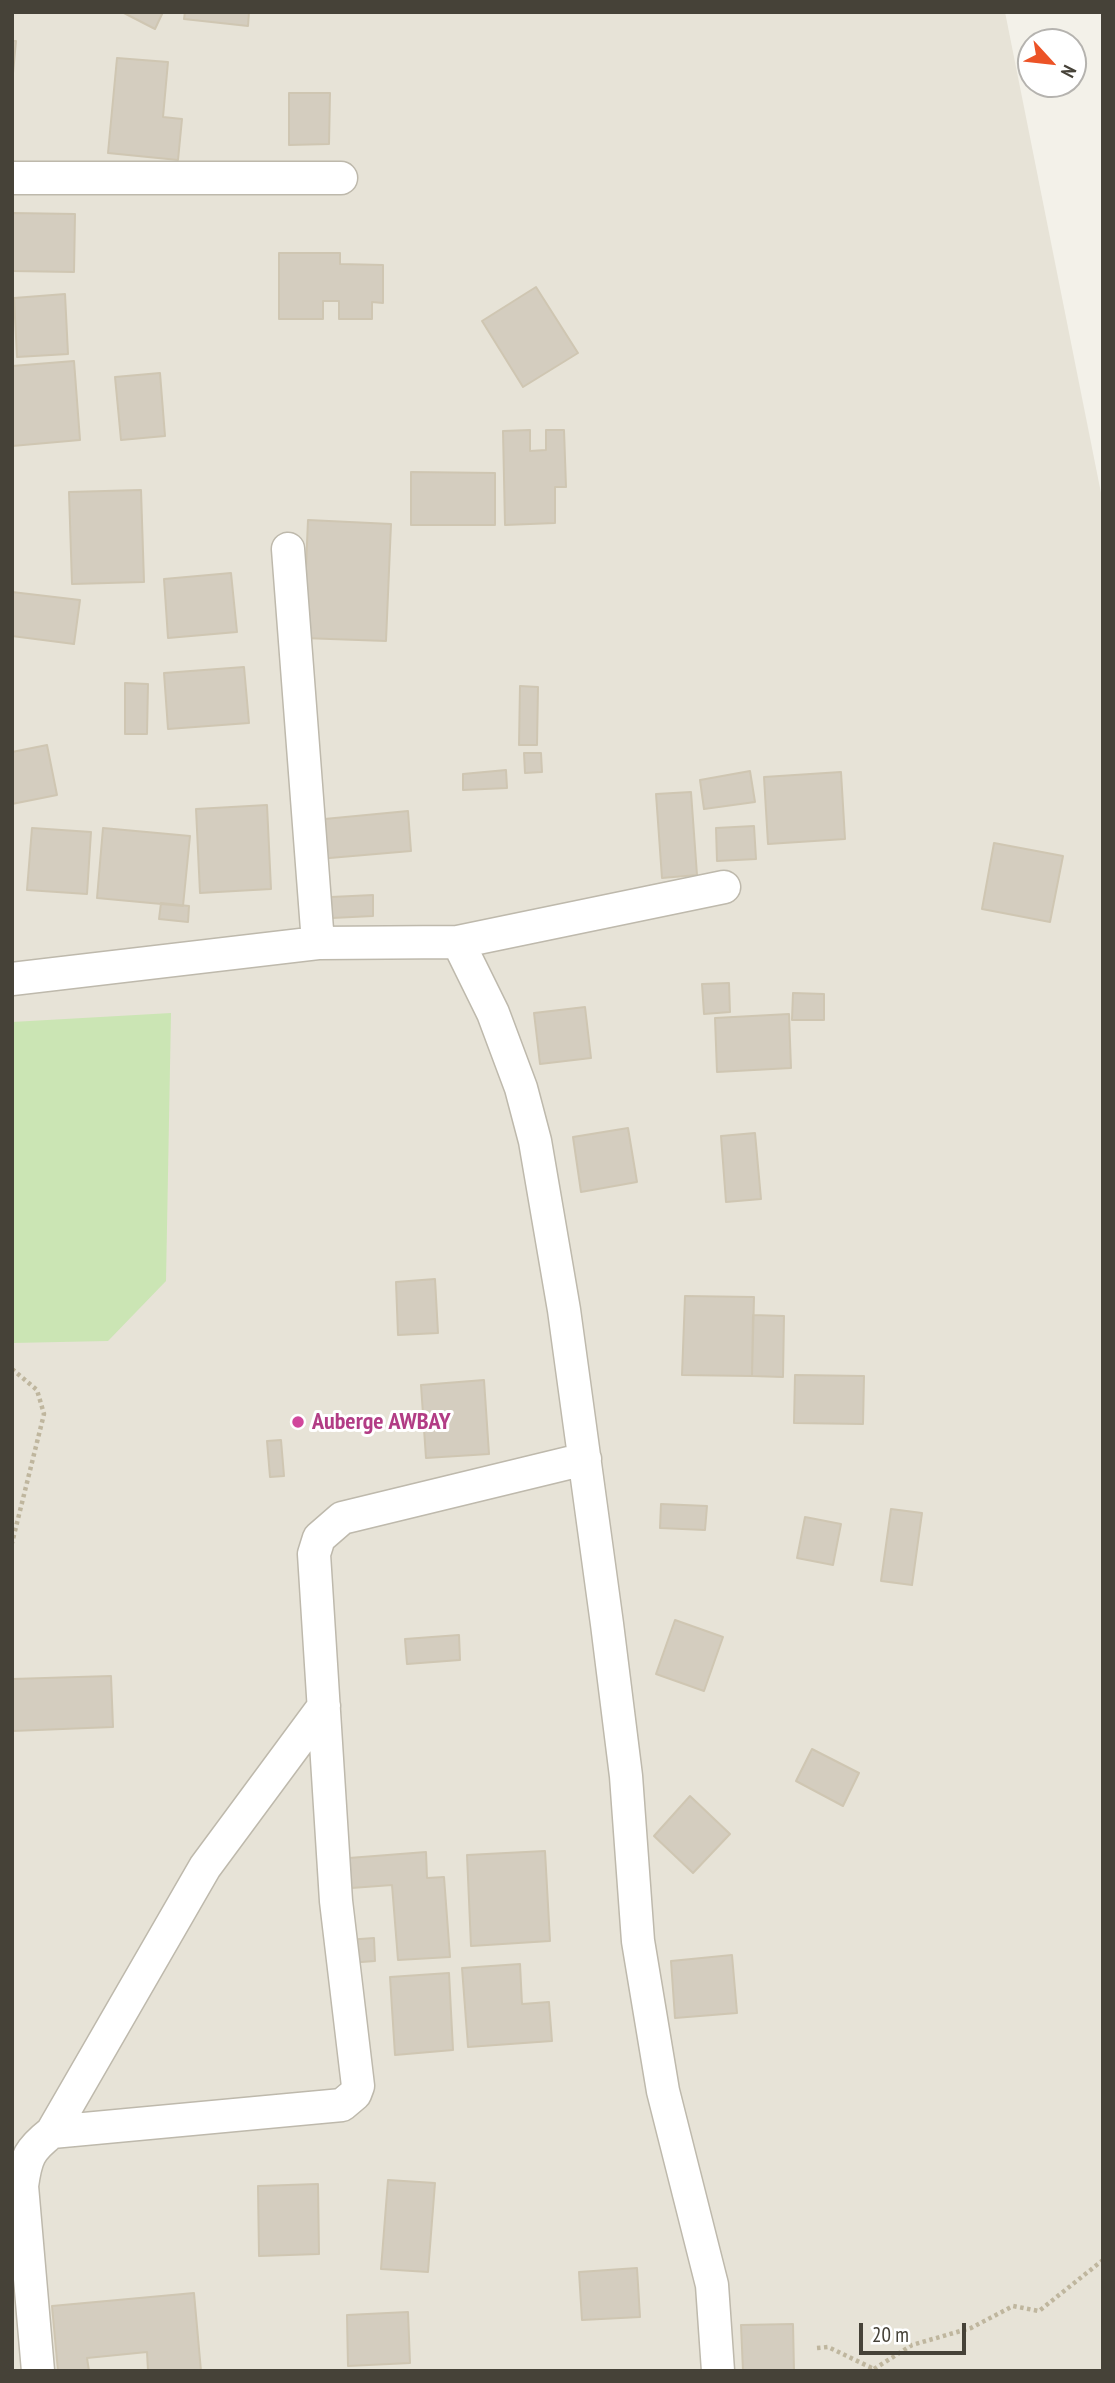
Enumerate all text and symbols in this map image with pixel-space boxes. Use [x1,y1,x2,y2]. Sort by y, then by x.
north arrow [1017,28,1087,98]
text: N [1056,62,1082,82]
place label: Auberge AWBAY [312,1408,451,1436]
marker: Auberge AWBAY [290,1414,306,1430]
scale bar [863,2310,970,2354]
text: 20 m [872,2321,909,2348]

